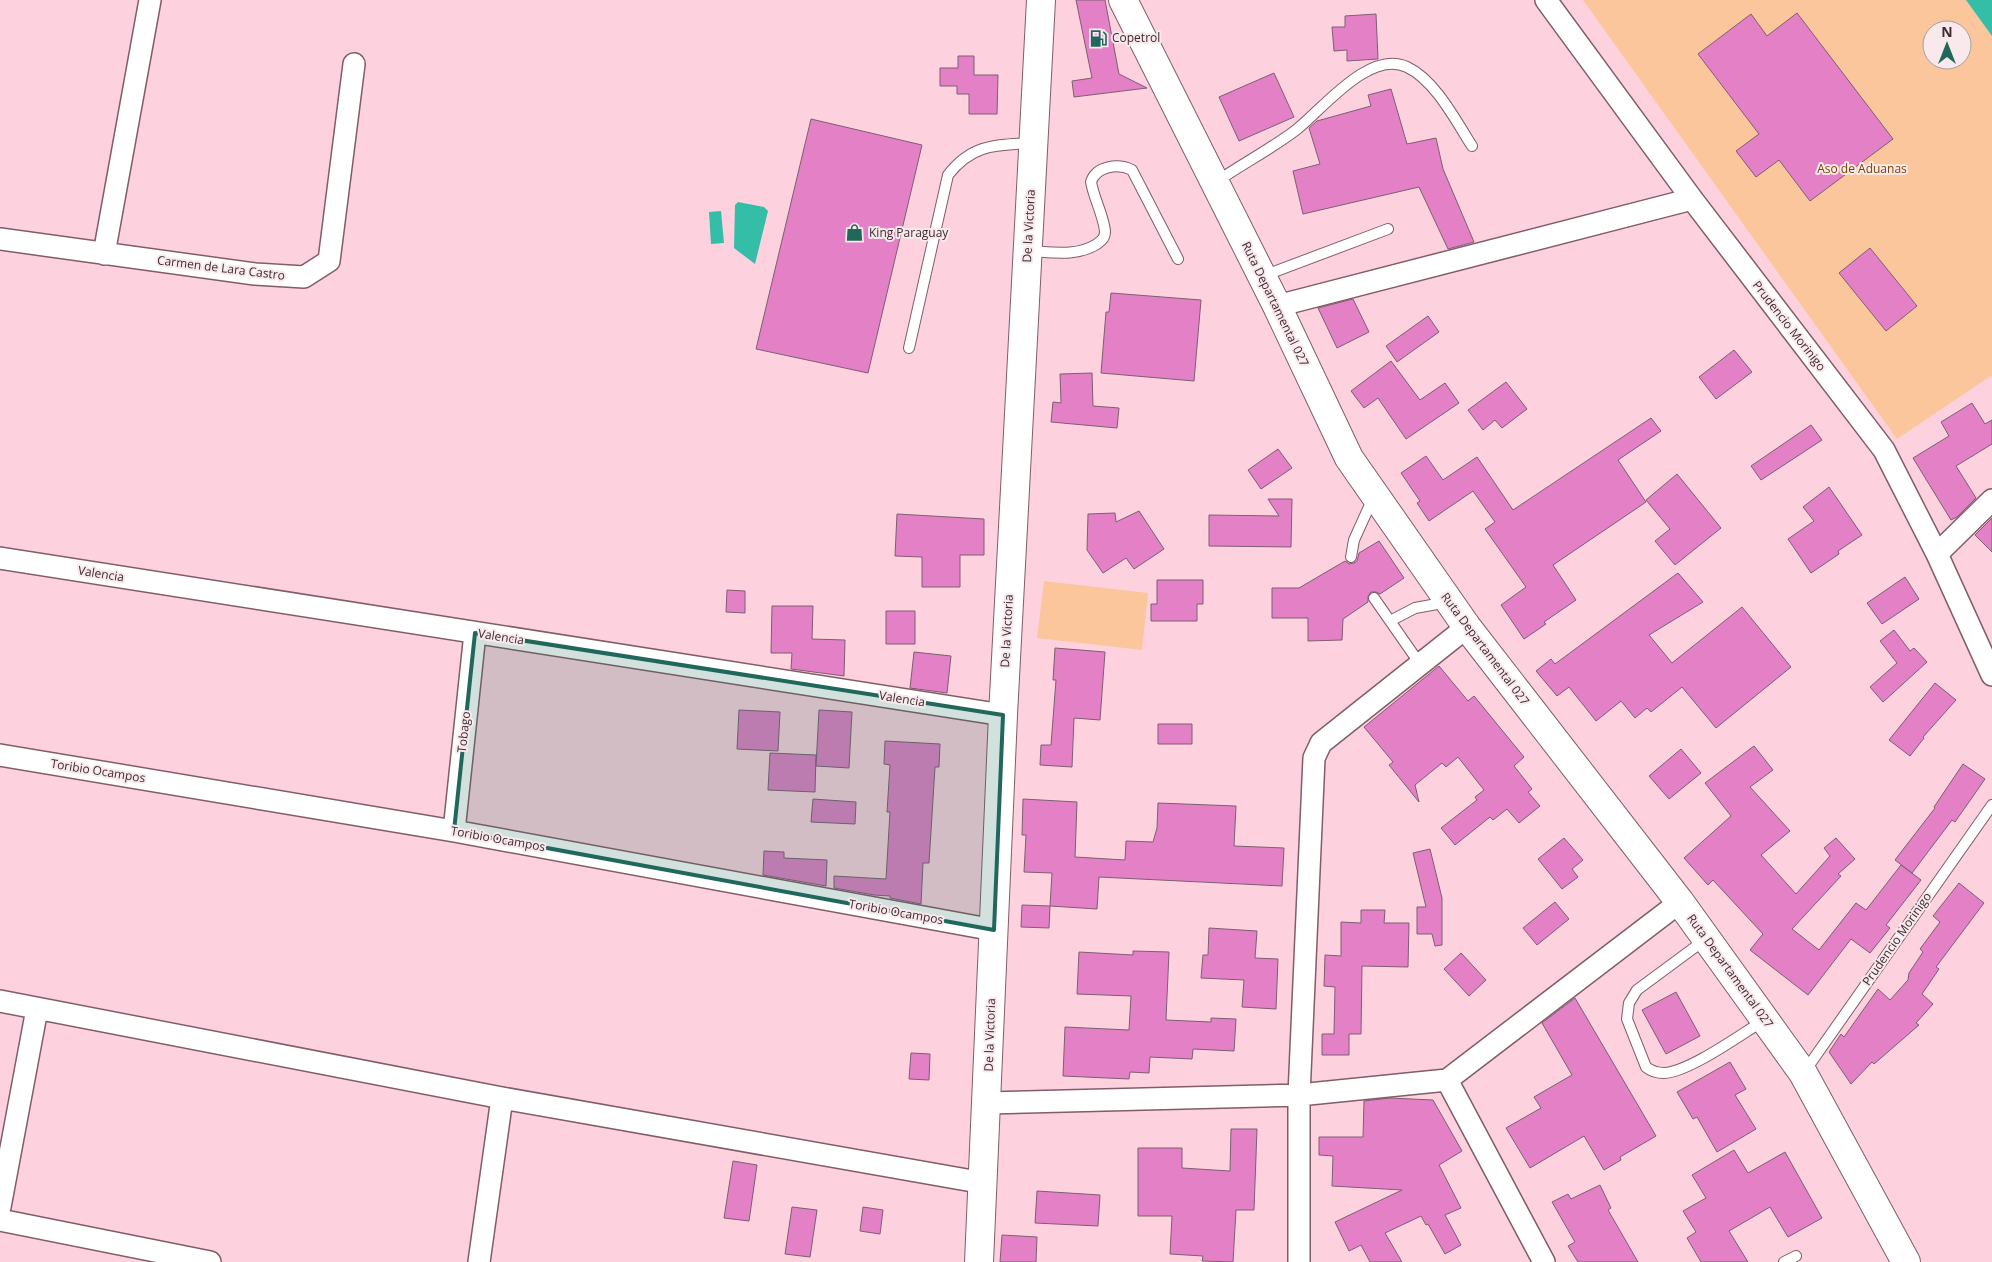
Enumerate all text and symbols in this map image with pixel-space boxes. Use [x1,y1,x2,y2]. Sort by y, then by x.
north arrow [1922,20,1972,70]
text: N [1941,22,1953,41]
fuel station icon: Copetrol [1088,28,1108,48]
place label: Copetrol [1112,29,1160,46]
park label: Aso de Aduanas [1817,160,1907,177]
street label: De la Victoria [1018,189,1039,263]
shop icon: King Paraguay [845,223,865,243]
place label: King Paraguay [869,224,949,241]
street label: Ruta Departamental 027 [1238,238,1313,369]
street label: Carmen de Lara Castro [156,251,286,284]
street label: Prudencio Morinigo [1749,277,1830,374]
street label: Valencia [77,561,125,586]
street label: Ruta Departamental 027 [1437,589,1534,709]
street label: De la Victoria [996,594,1017,668]
street label: Valencia [477,624,525,649]
street label: Valencia [878,686,926,711]
street label: Tobago [453,710,474,754]
street label: Toribio Ocampos [50,755,147,786]
street label: Toribio Ocampos [450,822,547,855]
street label: Prudencio Morinigo [1858,889,1935,989]
street label: Toribio Ocampos [848,895,945,928]
street label: Ruta Departamental 027 [1683,910,1778,1031]
street label: De la Victoria [980,998,999,1072]

